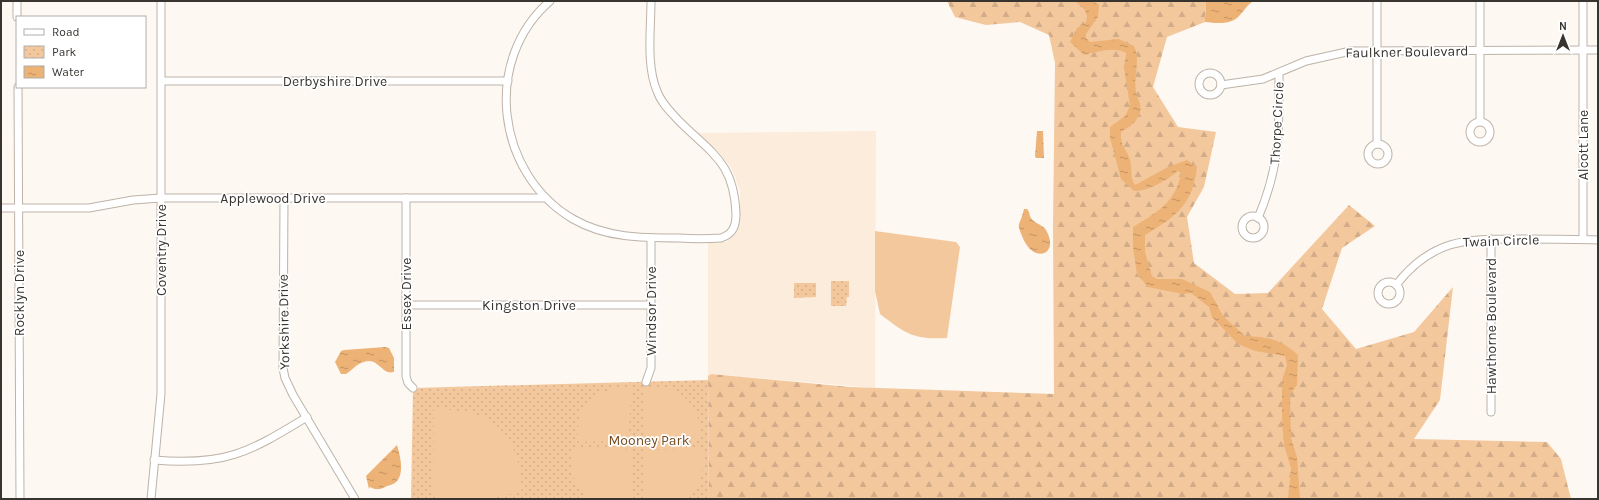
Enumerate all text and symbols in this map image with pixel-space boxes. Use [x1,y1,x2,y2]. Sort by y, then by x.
legend [16,16,146,88]
north arrow [1543,16,1583,56]
text: N [1559,20,1567,33]
text: Road [52,25,80,39]
street label: Faulkner Boulevard [1345,42,1469,62]
text: Park [52,45,77,59]
text: Water [52,65,85,79]
street label: Derbyshire Drive [283,73,387,90]
street label: Thorpe Circle [1266,81,1288,165]
street label: Alcott Lane [1575,110,1592,180]
street label: Applewood Drive [220,190,326,207]
street label: Coventry Drive [153,204,170,296]
street label: Twain Circle [1462,231,1540,251]
street label: Rocklyn Drive [11,250,28,336]
street label: Essex Drive [398,258,415,330]
street label: Hawthorne Boulevard [1483,258,1500,394]
street label: Windsor Drive [643,266,660,356]
street label: Yorkshire Drive [275,274,293,370]
street label: Kingston Drive [482,297,576,314]
park label: Mooney Park [608,432,690,449]

